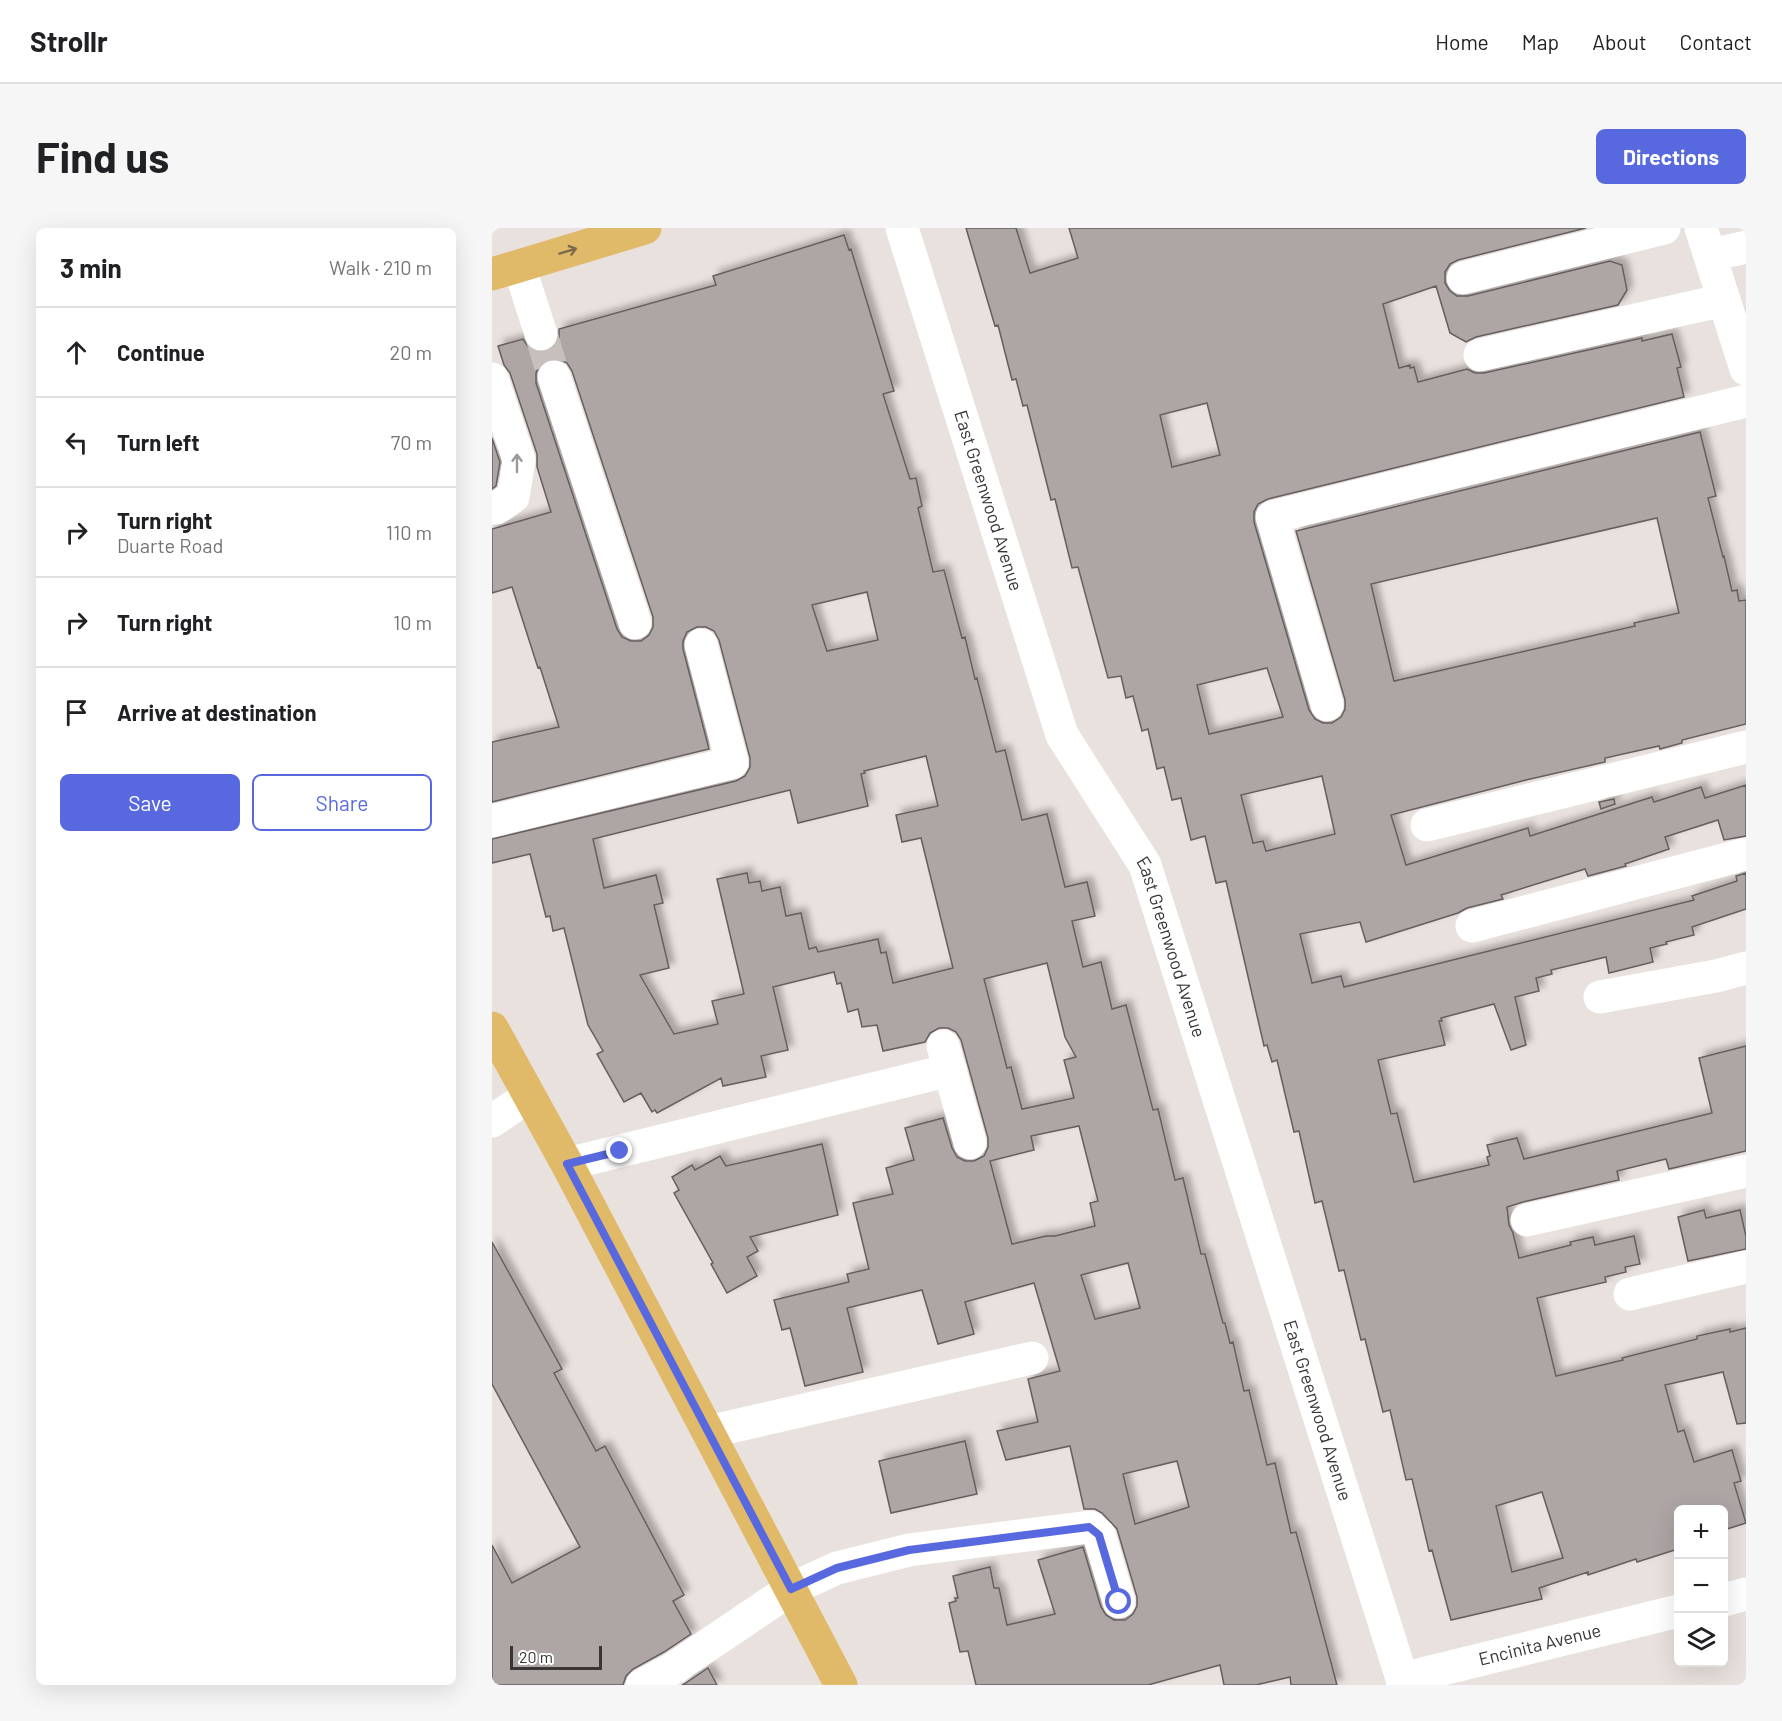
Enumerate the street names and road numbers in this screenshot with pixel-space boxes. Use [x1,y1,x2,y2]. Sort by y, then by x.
street label: East Greenwood Avenue [950,407,1028,593]
street label: East Greenwood Avenue [1132,852,1211,1040]
street label: East Greenwood Avenue [1279,1317,1357,1503]
street label: Encinita Avenue [1476,1618,1603,1670]

